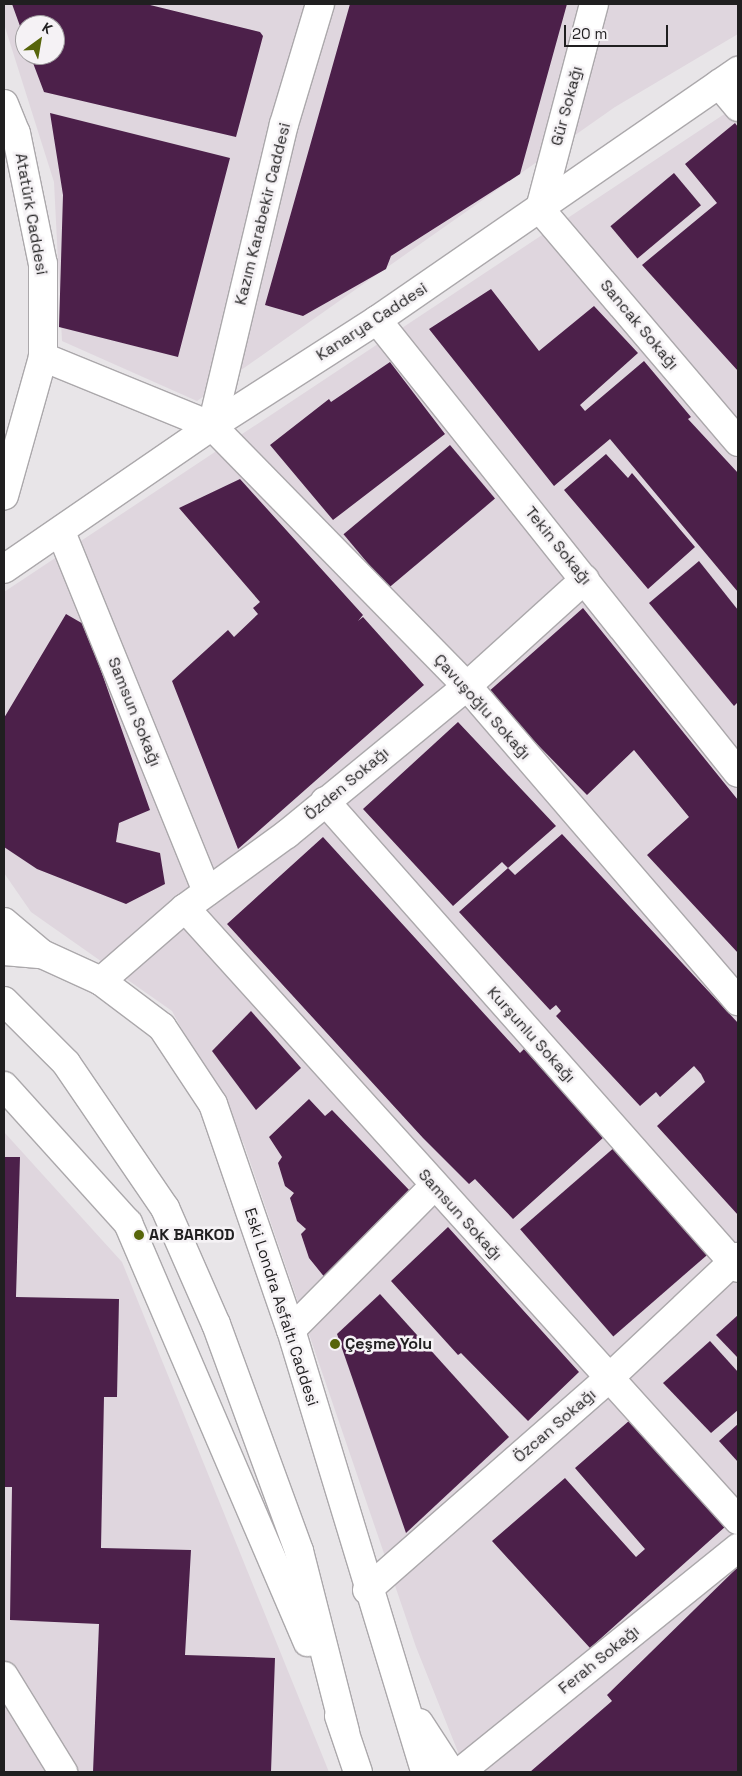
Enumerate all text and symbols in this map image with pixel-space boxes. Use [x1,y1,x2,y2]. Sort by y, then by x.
north arrow [15,15,65,65]
scale bar [567,15,671,47]
text: K [39,18,56,38]
text: 20 m [572,24,607,43]
street label: Gür Sokağı [547,64,587,148]
street label: Kazım Karabekir Caddesi [231,121,295,307]
street label: Atatürk Caddesi [11,152,51,276]
street label: Sancak Sokağı [596,276,682,374]
street label: Kanarya Caddesi [313,279,431,365]
street label: Tekin Sokağı [521,503,595,589]
street label: Çavuşoğlu Sokağı [430,650,534,764]
street label: Samsun Sokağı [103,655,165,769]
street label: Özden Sokağı [301,743,393,825]
street label: Kurşunlu Sokağı [483,983,579,1087]
street label: Samsun Sokağı [414,1165,506,1265]
street label: Eski Londra Asfaltı Caddesi [240,1205,322,1409]
place label: AK BARKOD [149,1225,235,1245]
marker: AK BARKOD [133,1229,145,1241]
place label: Çeşme Yolu [345,1334,432,1354]
marker: Çeşme Yolu [329,1338,341,1350]
street label: Özcan Sokağı [510,1385,600,1467]
street label: Ferah Sokağı [555,1622,643,1698]

